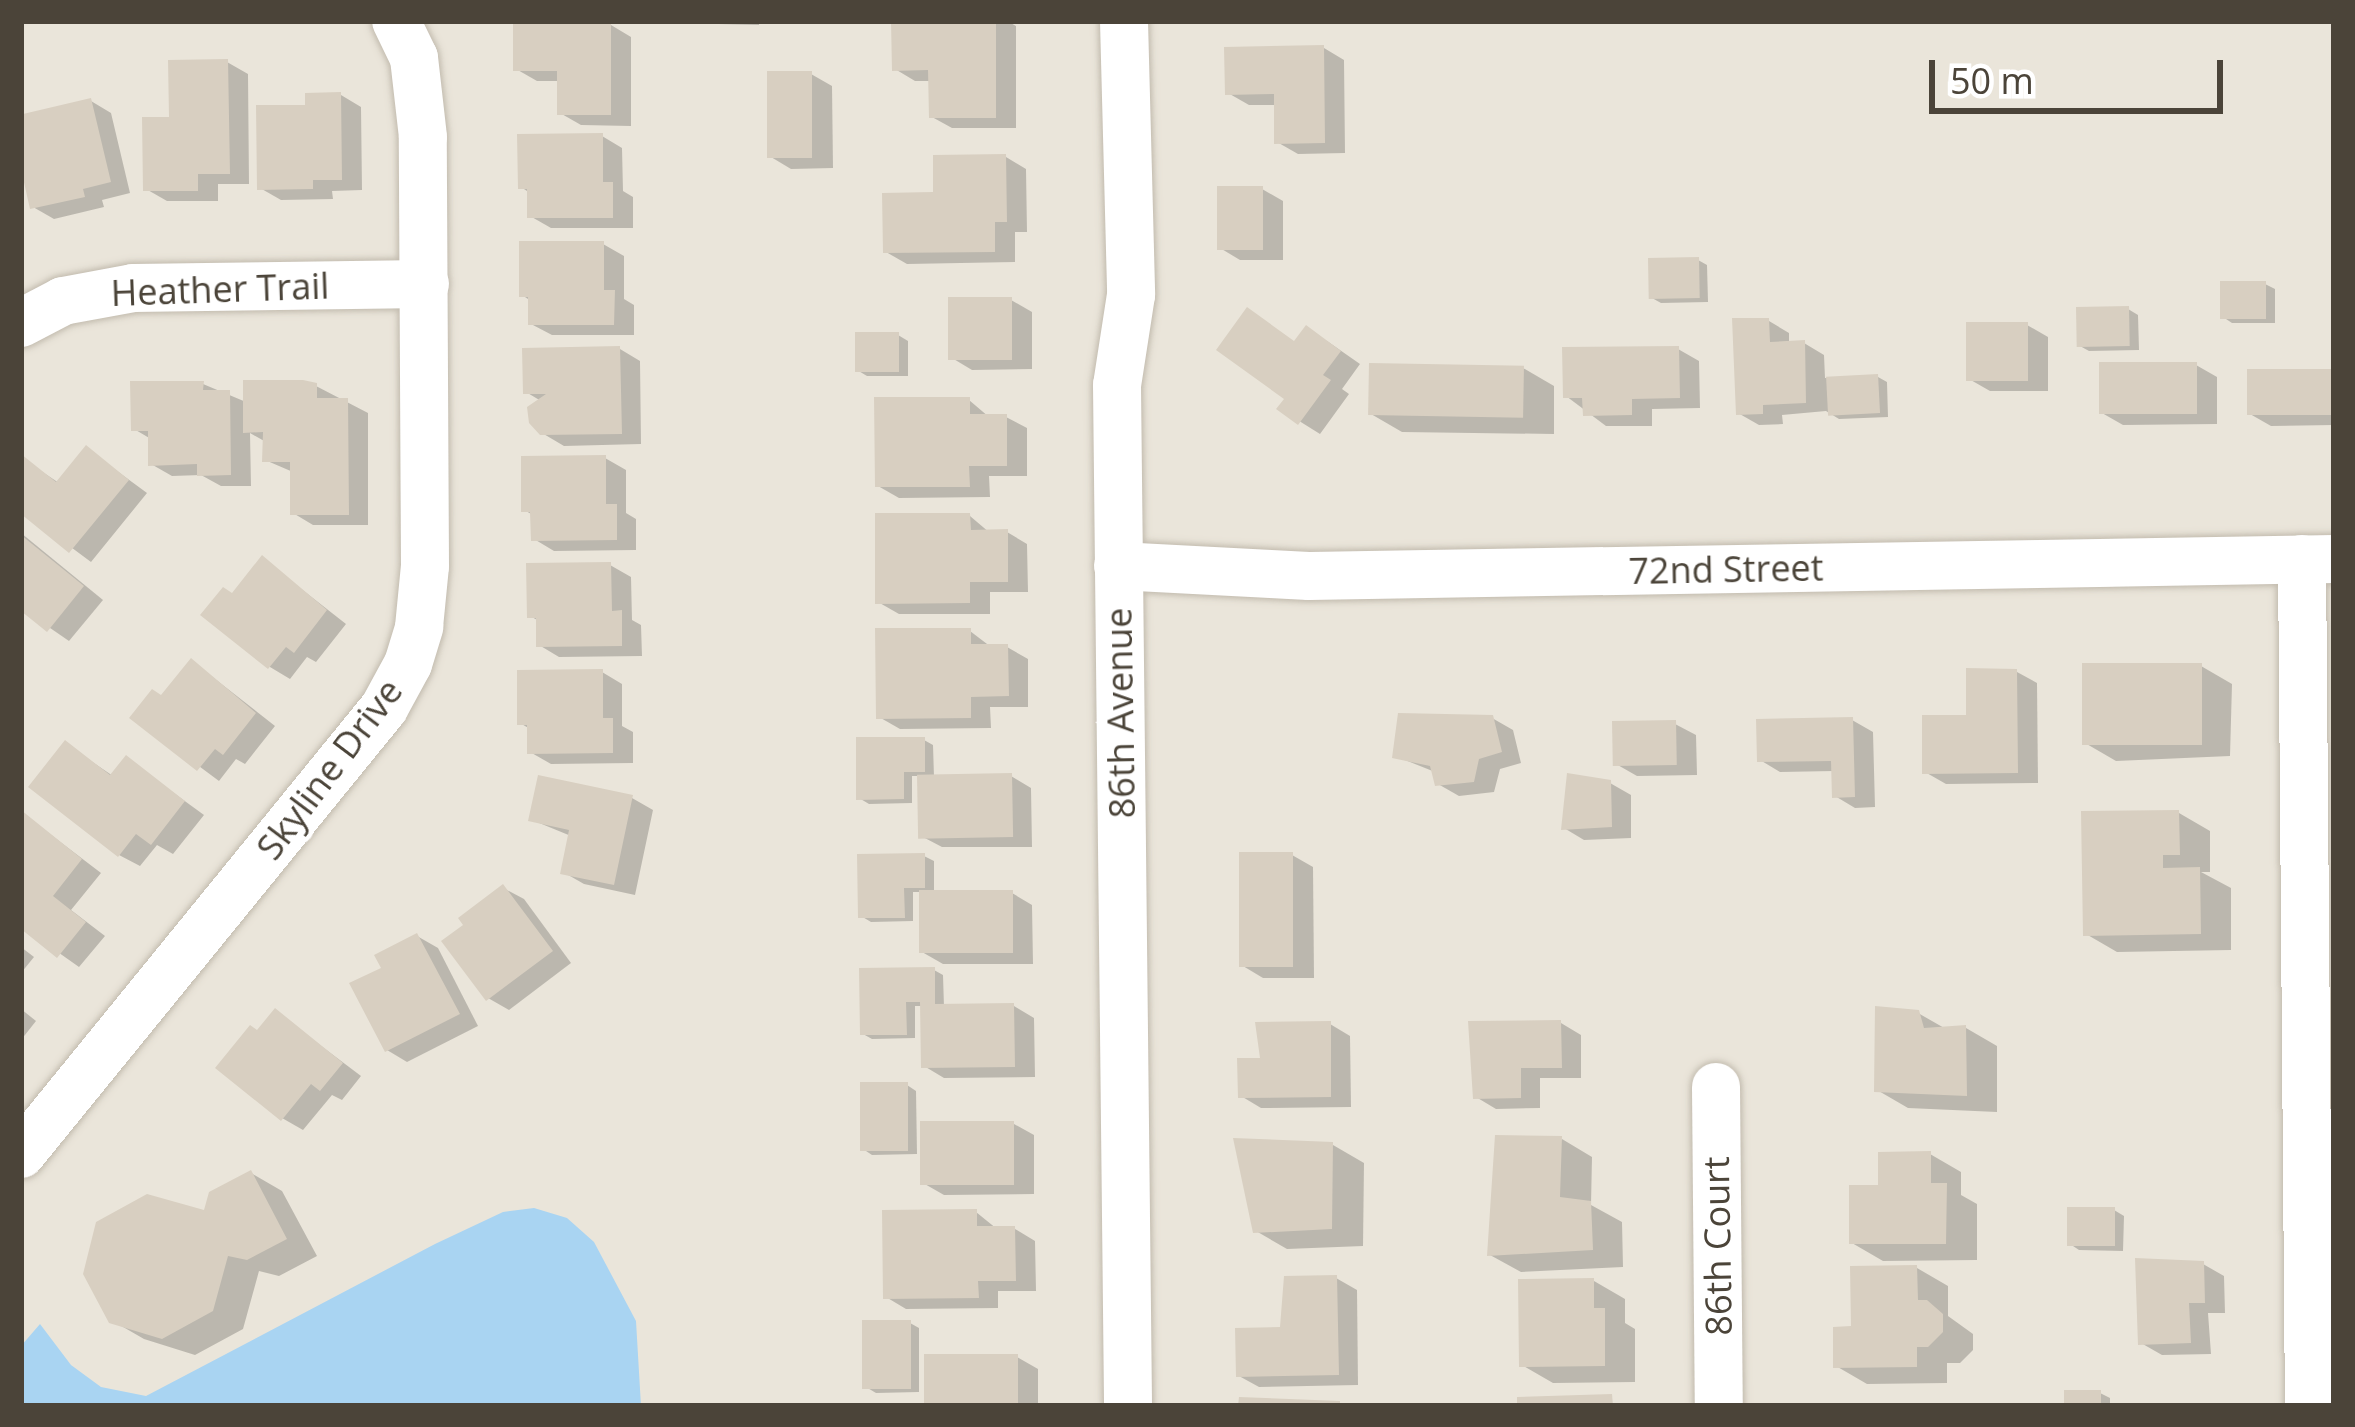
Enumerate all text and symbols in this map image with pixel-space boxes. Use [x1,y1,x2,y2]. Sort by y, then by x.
scale bar [1935,36,2229,110]
text: 50 m [1950,56,2034,105]
street label: Heather Trail [110,264,330,314]
street label: 72nd Street [1628,546,1824,592]
street label: 86th Avenue [1097,607,1143,819]
street label: Skyline Drive [247,670,411,868]
street label: 86th Court [1694,1156,1740,1336]

